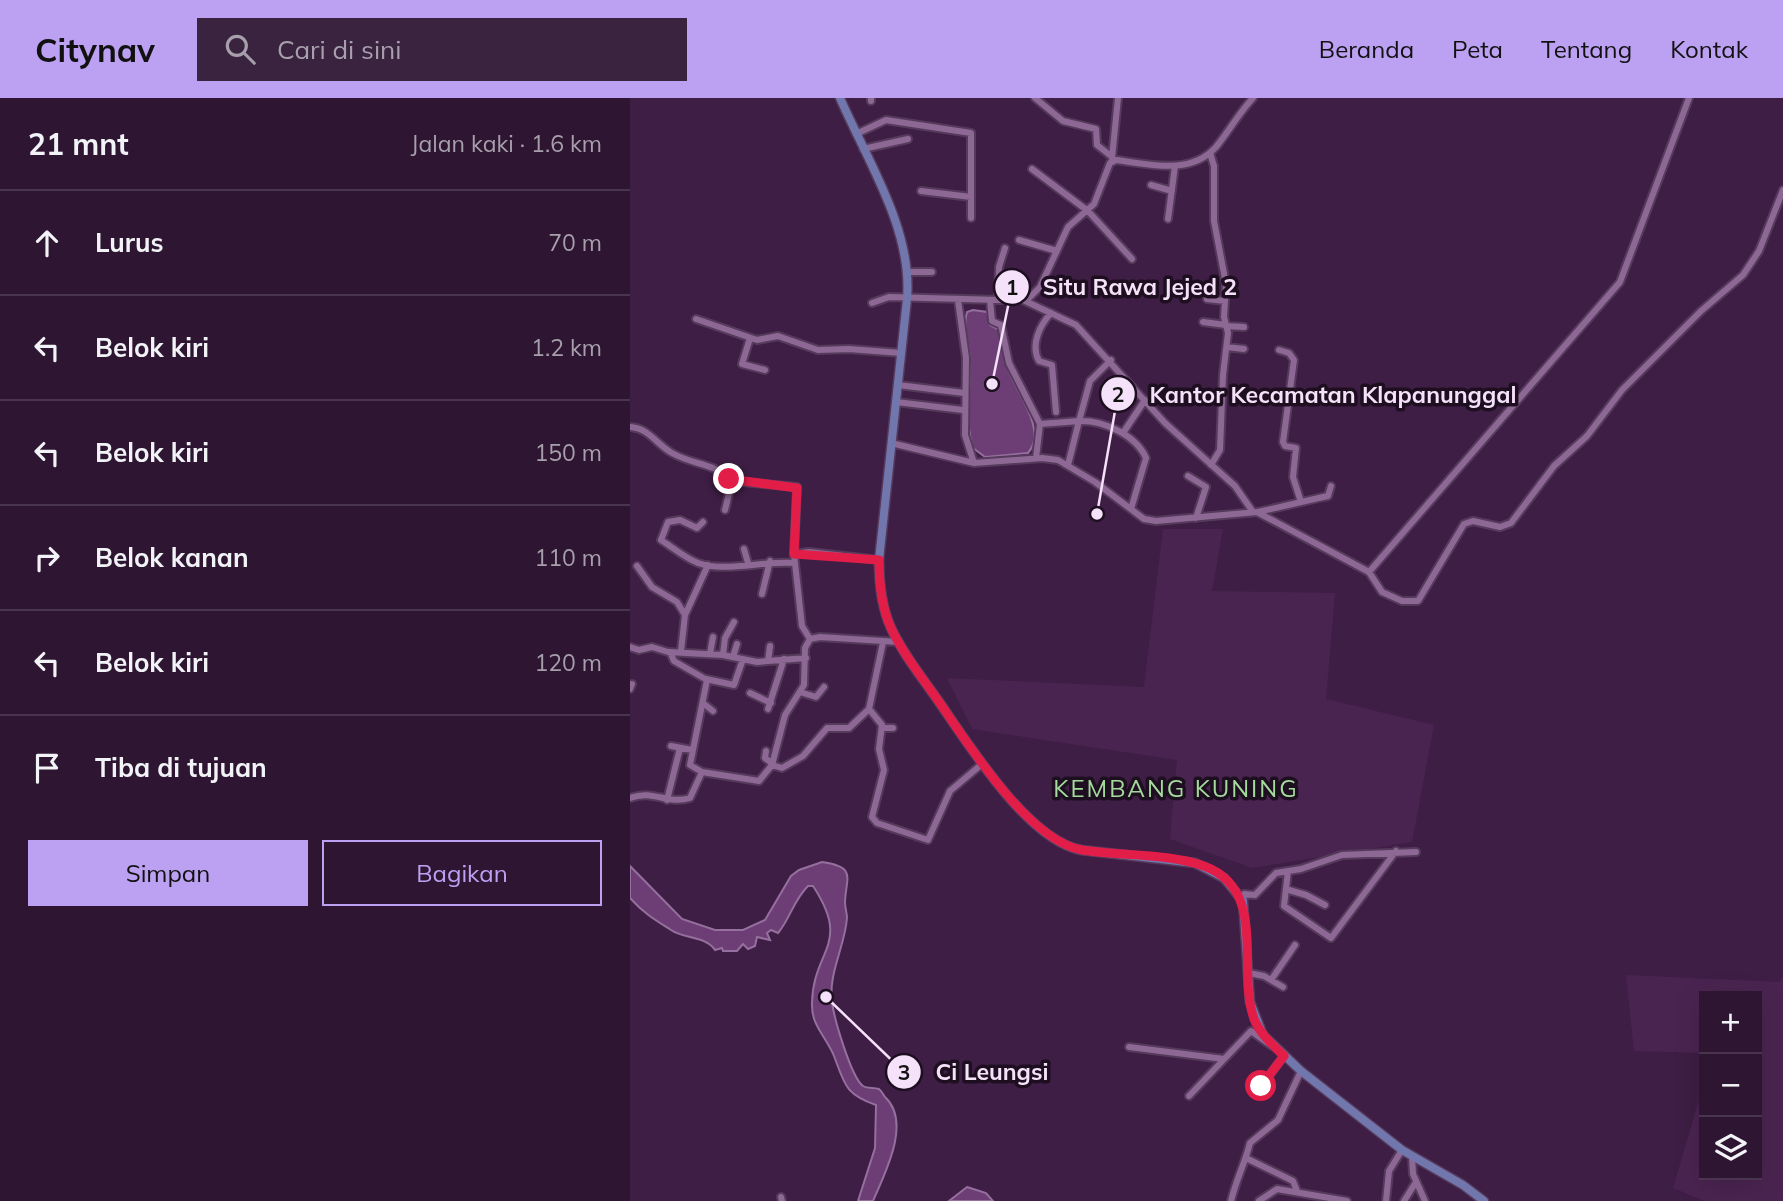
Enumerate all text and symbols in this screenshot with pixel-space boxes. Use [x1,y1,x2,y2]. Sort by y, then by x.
search box [197,18,687,81]
text: Citynav [35,29,155,70]
icon: search [221,30,259,68]
text: Cari di sini [277,33,402,66]
text: Beranda [1319,34,1414,64]
text: Peta [1452,34,1503,64]
text: Tentang [1541,34,1632,64]
text: Kontak [1670,34,1748,64]
text: 21 mnt [28,125,129,163]
text: Jalan kaki · 1.6 km [411,129,602,158]
icon: ahead [28,224,66,262]
text: Lurus [95,226,164,259]
text: 70 m [548,228,602,257]
callout: Situ Rawa Jejed 2 [994,265,1252,309]
text: Situ Rawa Jejed 2 [1043,272,1237,301]
text: 1 [1006,274,1018,300]
icon: left [28,329,66,367]
text: Belok kiri [95,331,209,364]
text: 1.2 km [531,333,602,362]
callout: Kantor Kecamatan Klapanunggal [1100,372,1530,416]
text: Kantor Kecamatan Klapanunggal [1150,380,1516,409]
text: 2 [1112,381,1124,407]
icon: left [28,434,66,472]
text: Belok kiri [95,436,209,469]
text: 150 m [534,438,602,467]
route end [713,463,744,494]
icon: right [28,539,66,577]
text: Belok kanan [95,541,249,574]
text: 110 m [534,543,602,572]
icon: left [28,644,66,682]
text: Belok kiri [95,646,209,679]
text: 120 m [534,648,602,677]
icon: arrive [28,749,66,787]
text: Tiba di tujuan [95,751,267,784]
district label: KEMBANG KUNING [1053,773,1299,803]
button: Simpan [28,840,308,906]
button: Bagikan [322,840,602,906]
map controls [1699,991,1762,1180]
button: + [1699,991,1762,1054]
callout: Ci Leungsi [887,1050,1063,1094]
button: − [1699,1054,1762,1117]
text: Ci Leungsi [936,1057,1048,1086]
text: 3 [898,1059,910,1085]
route start [1245,1070,1276,1101]
button: layers [1699,1117,1762,1180]

